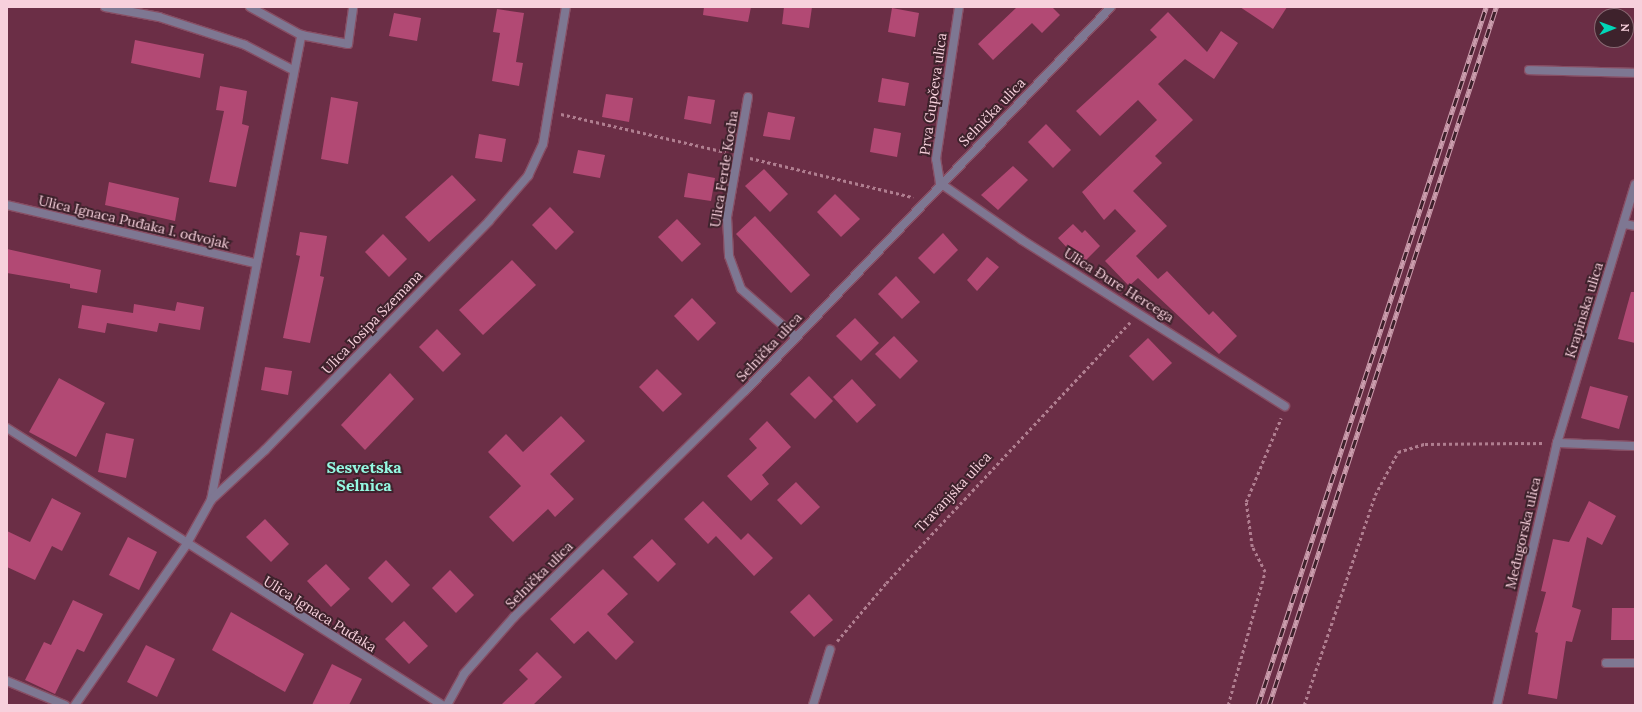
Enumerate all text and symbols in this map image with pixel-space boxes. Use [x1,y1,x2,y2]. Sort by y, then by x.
north arrow [1594,8,1634,48]
text: N [1618,23,1632,32]
street label: Prva Gupčeva ulica [916,32,950,156]
street label: Selnička ulica [955,74,1029,150]
street label: Ulica Ferde Kocha [706,109,742,229]
street label: Ulica Ignaca Puđaka I. odvojak [37,192,231,252]
street label: Ulica Đure Hercega [1061,244,1177,326]
street label: Krapinska ulica [1561,260,1607,360]
street label: Ulica Josipa Szemana [318,267,426,377]
street label: Selnička ulica [733,309,805,385]
street label: Travanjska ulica [912,448,994,536]
district label: Sesvetska Selnica [326,457,402,495]
street label: Međugorska ulica [1502,475,1544,591]
street label: Selnička ulica [502,538,576,612]
street label: Ulica Ignaca Puđaka [260,572,380,656]

